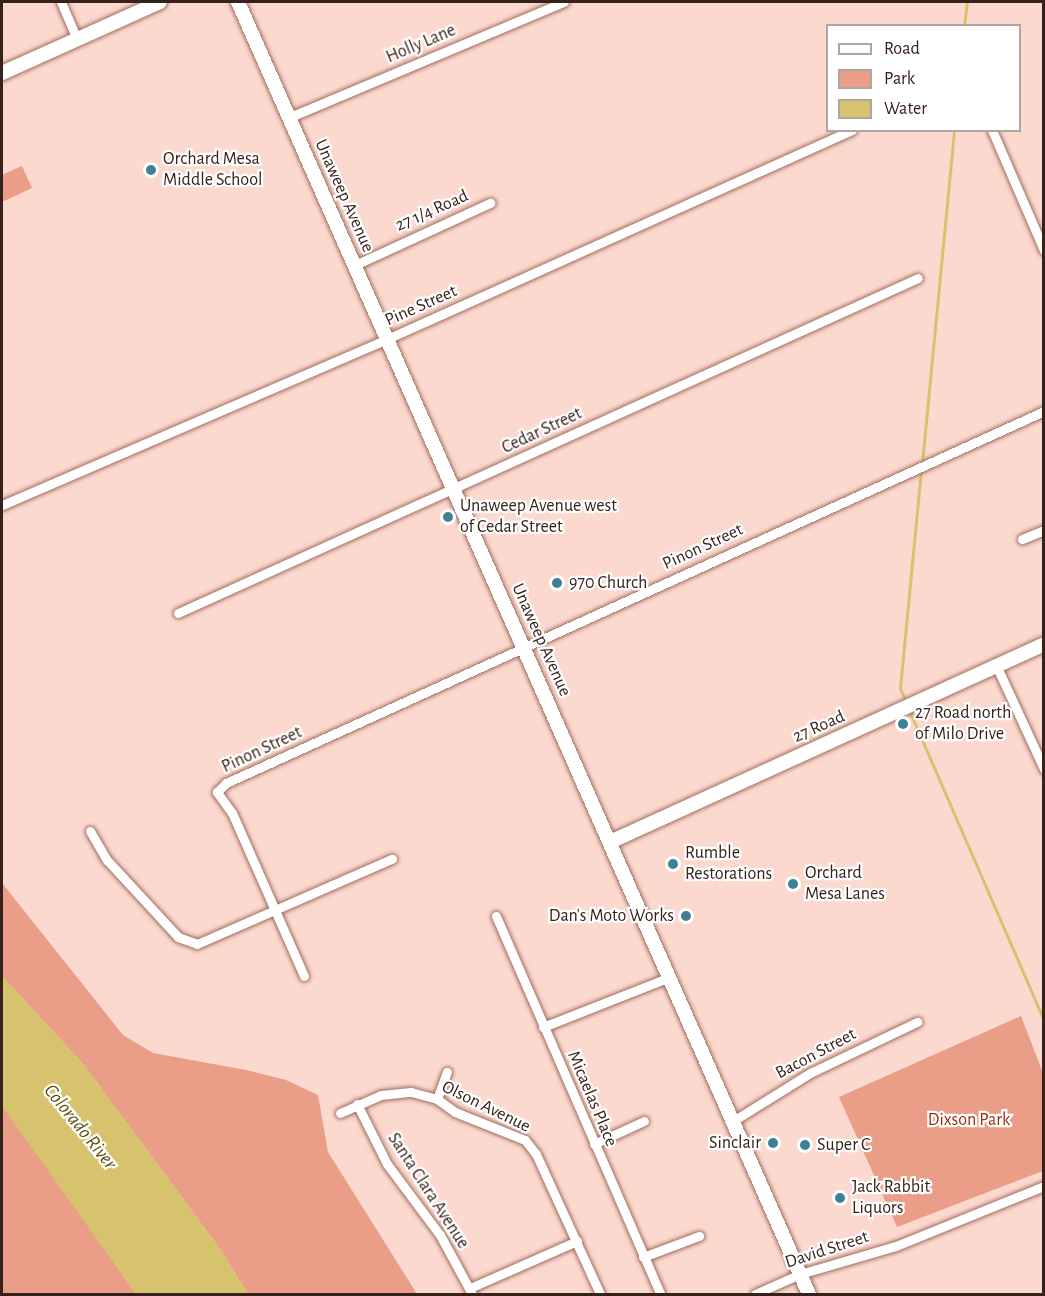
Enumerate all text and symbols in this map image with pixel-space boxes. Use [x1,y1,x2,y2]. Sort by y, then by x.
street label: Holly Lane [383,20,459,68]
legend [826,24,1021,132]
text: Road [884,40,920,58]
text: Park [884,70,915,88]
text: Water [884,100,927,118]
street label: Unaweep Avenue [309,136,379,256]
place label: Orchard Mesa Middle School [163,149,262,192]
marker: Orchard Mesa Middle School [144,163,158,177]
street label: 27 1/4 Road [392,185,472,237]
street label: Pine Street [382,281,460,331]
street label: Cedar Street [499,403,585,459]
place label: Unaweep Avenue west of Cedar Street [460,496,617,538]
marker: Unaweep Avenue west of Cedar Street [441,510,455,524]
street label: Pinon Street [659,519,747,575]
place label: 970 Church [569,572,647,594]
marker: 970 Church [550,576,564,590]
street label: Unaweep Avenue [506,580,576,700]
place label: 27 Road north of Milo Drive [915,703,1011,746]
street label: 27 Road [790,706,848,748]
marker: 27 Road north of Milo Drive [896,717,910,731]
street label: Pinon Street [218,722,306,778]
place label: Rumble Restorations [685,843,772,886]
marker: Rumble Restorations [666,857,680,871]
place label: Orchard Mesa Lanes [805,863,885,906]
marker: Orchard Mesa Lanes [786,877,800,891]
place label: Dan's Moto Works [549,905,674,927]
marker: Dan's Moto Works [679,909,693,923]
street label: Bacon Street [772,1024,860,1084]
street label: Micaelas Place [562,1048,622,1150]
street label: Olson Avenue [438,1076,534,1138]
water label: Colorado River [38,1079,122,1175]
park label: Dixson Park [928,1109,1010,1131]
street label: Santa Clara Avenue [382,1129,474,1253]
place label: Sinclair [709,1132,761,1154]
place label: Super C [817,1134,870,1156]
marker: Sinclair [766,1136,780,1150]
marker: Super C [798,1138,812,1152]
place label: Jack Rabbit Liquors [852,1177,930,1220]
marker: Jack Rabbit Liquors [833,1191,847,1205]
street label: David Street [783,1226,871,1274]

